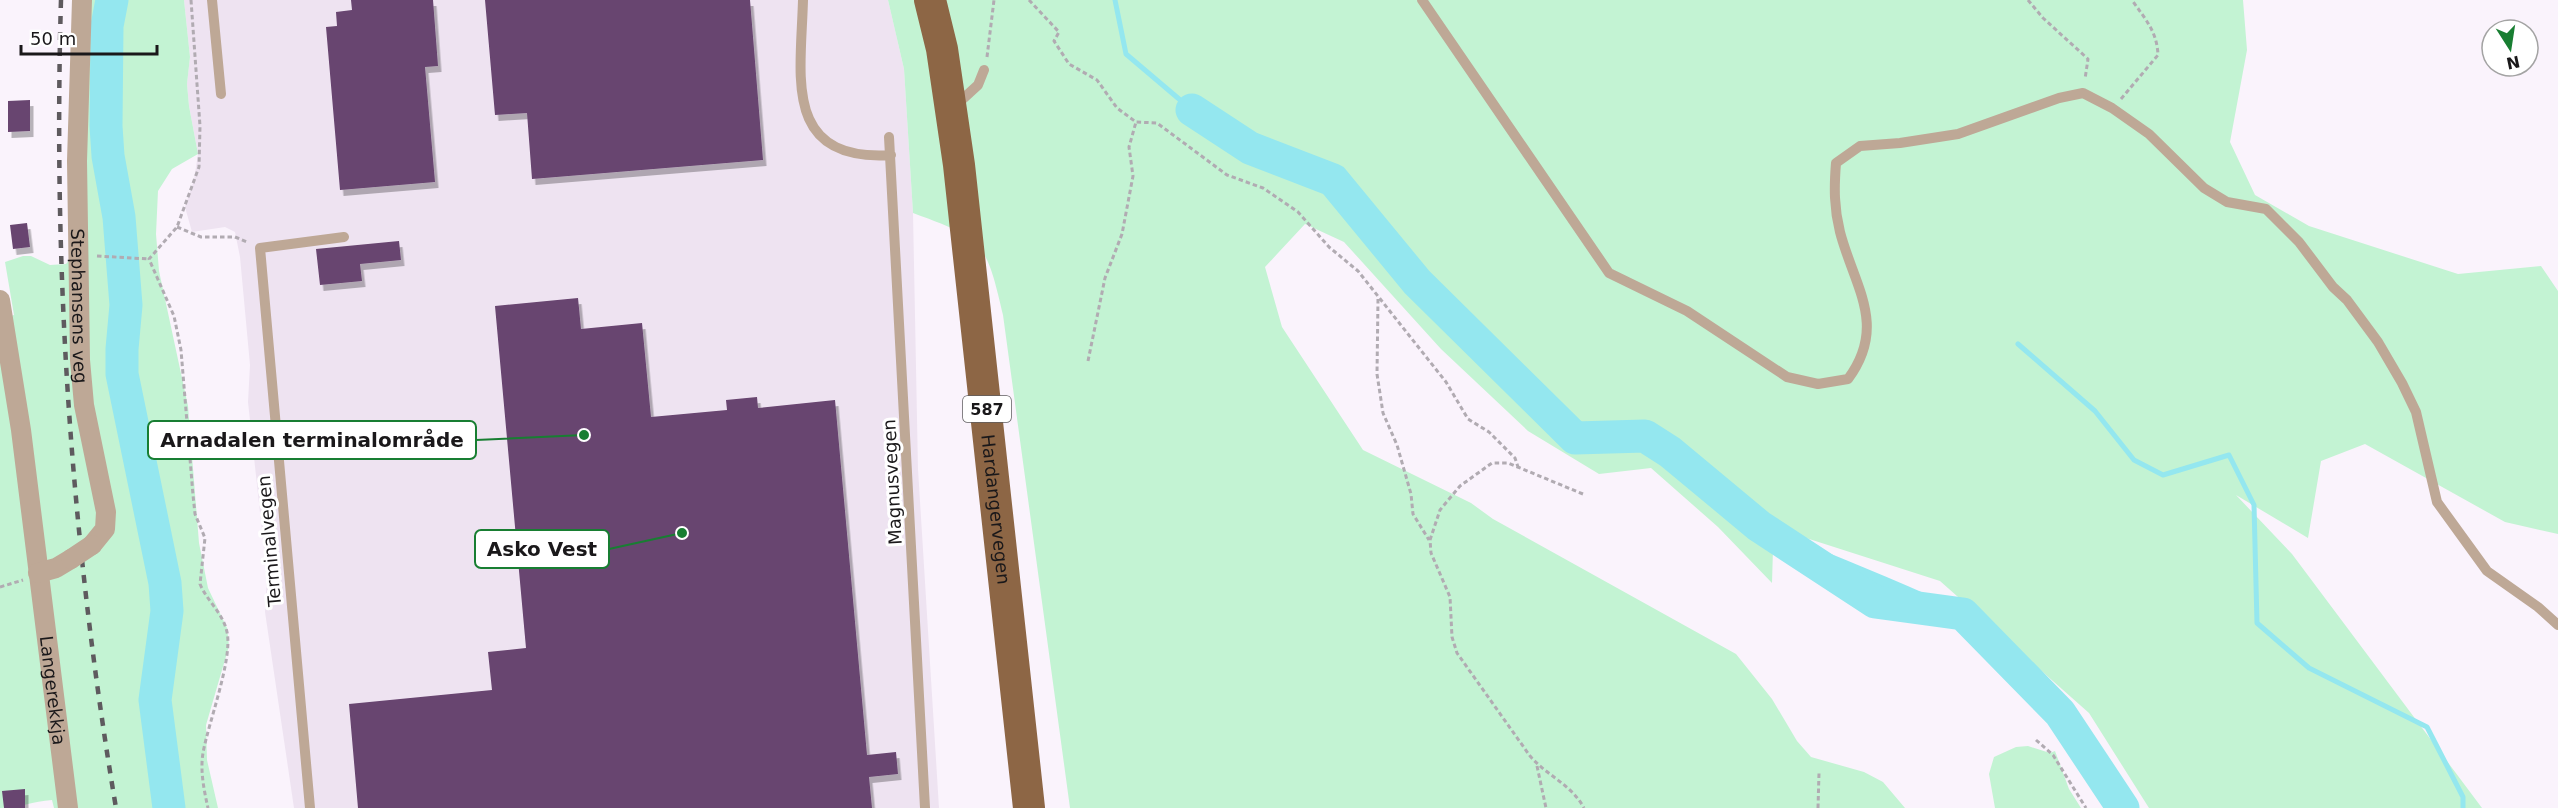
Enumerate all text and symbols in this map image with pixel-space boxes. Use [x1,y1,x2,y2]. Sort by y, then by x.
scale bar [21,18,158,56]
north arrow [2480,18,2540,78]
text: 50 m [30,28,76,49]
text: N [2504,51,2522,73]
street label: Stephansens veg [68,228,93,384]
road number: 587 [963,396,1011,422]
street label: Magnusvegen [878,419,906,545]
callout: Arnadalen terminalområde [148,421,476,459]
text: Arnadalen terminalområde [160,428,464,452]
street label: Hardangervegen [978,433,1015,586]
street label: Terminalvegen [253,474,285,609]
callout: Asko Vest [475,530,609,568]
text: Asko Vest [487,537,598,561]
street label: Langerekkja [36,634,71,746]

